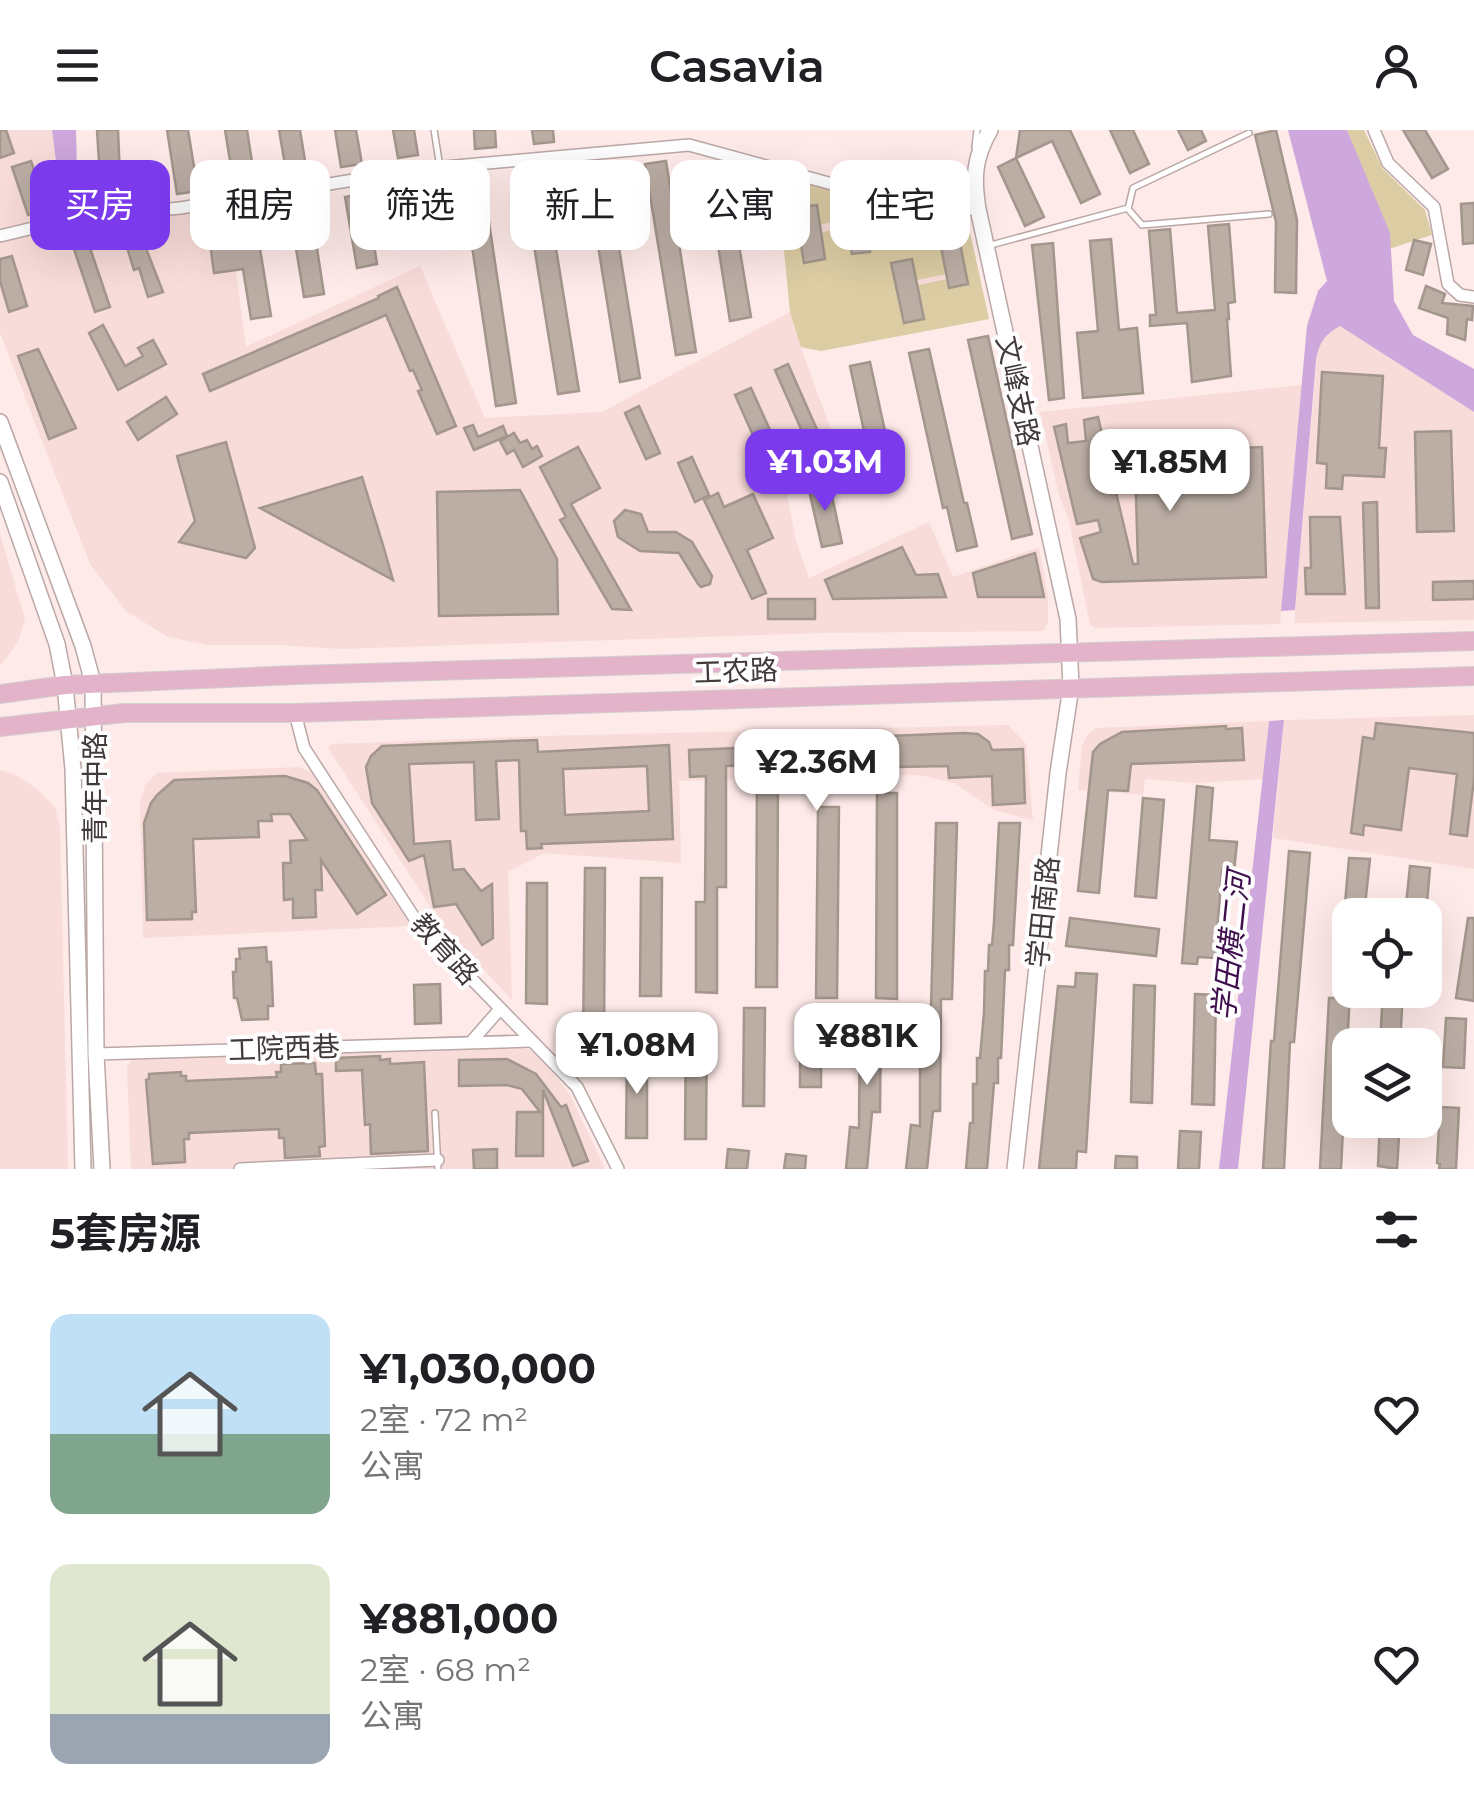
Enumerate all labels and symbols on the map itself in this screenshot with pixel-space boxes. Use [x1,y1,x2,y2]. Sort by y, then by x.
street label: 文峰支路 [990,333,1046,449]
pin: ¥1.03M [744,429,906,514]
pin: ¥1.85M [1089,429,1251,514]
street label: 工农路 [693,653,779,689]
pin: ¥2.36M [736,729,898,814]
street label: 青年中路 [78,732,112,844]
street label: 学田南路 [1020,855,1066,969]
water label: 学田横二河 [1205,865,1258,1023]
street label: 教育路 [404,906,486,992]
pin: ¥881K [797,1003,937,1088]
pin: ¥1.08M [556,1012,718,1097]
street label: 工院西巷 [227,1029,341,1067]

